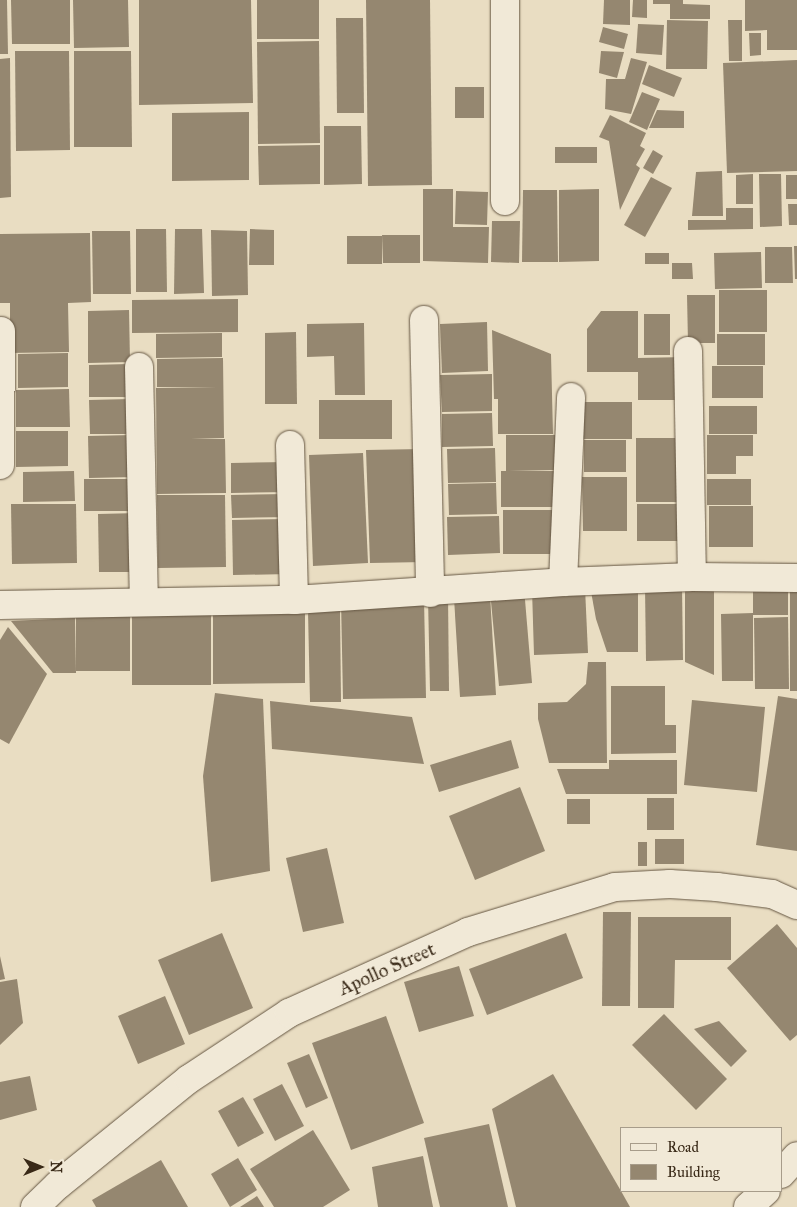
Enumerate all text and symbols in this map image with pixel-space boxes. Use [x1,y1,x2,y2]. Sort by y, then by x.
street label: Apollo Street [335,938,439,1000]
legend [620,1127,782,1192]
text: Road [667,1138,699,1156]
north arrow [15,1142,65,1192]
text: N [47,1161,64,1173]
text: Building [667,1163,720,1181]

